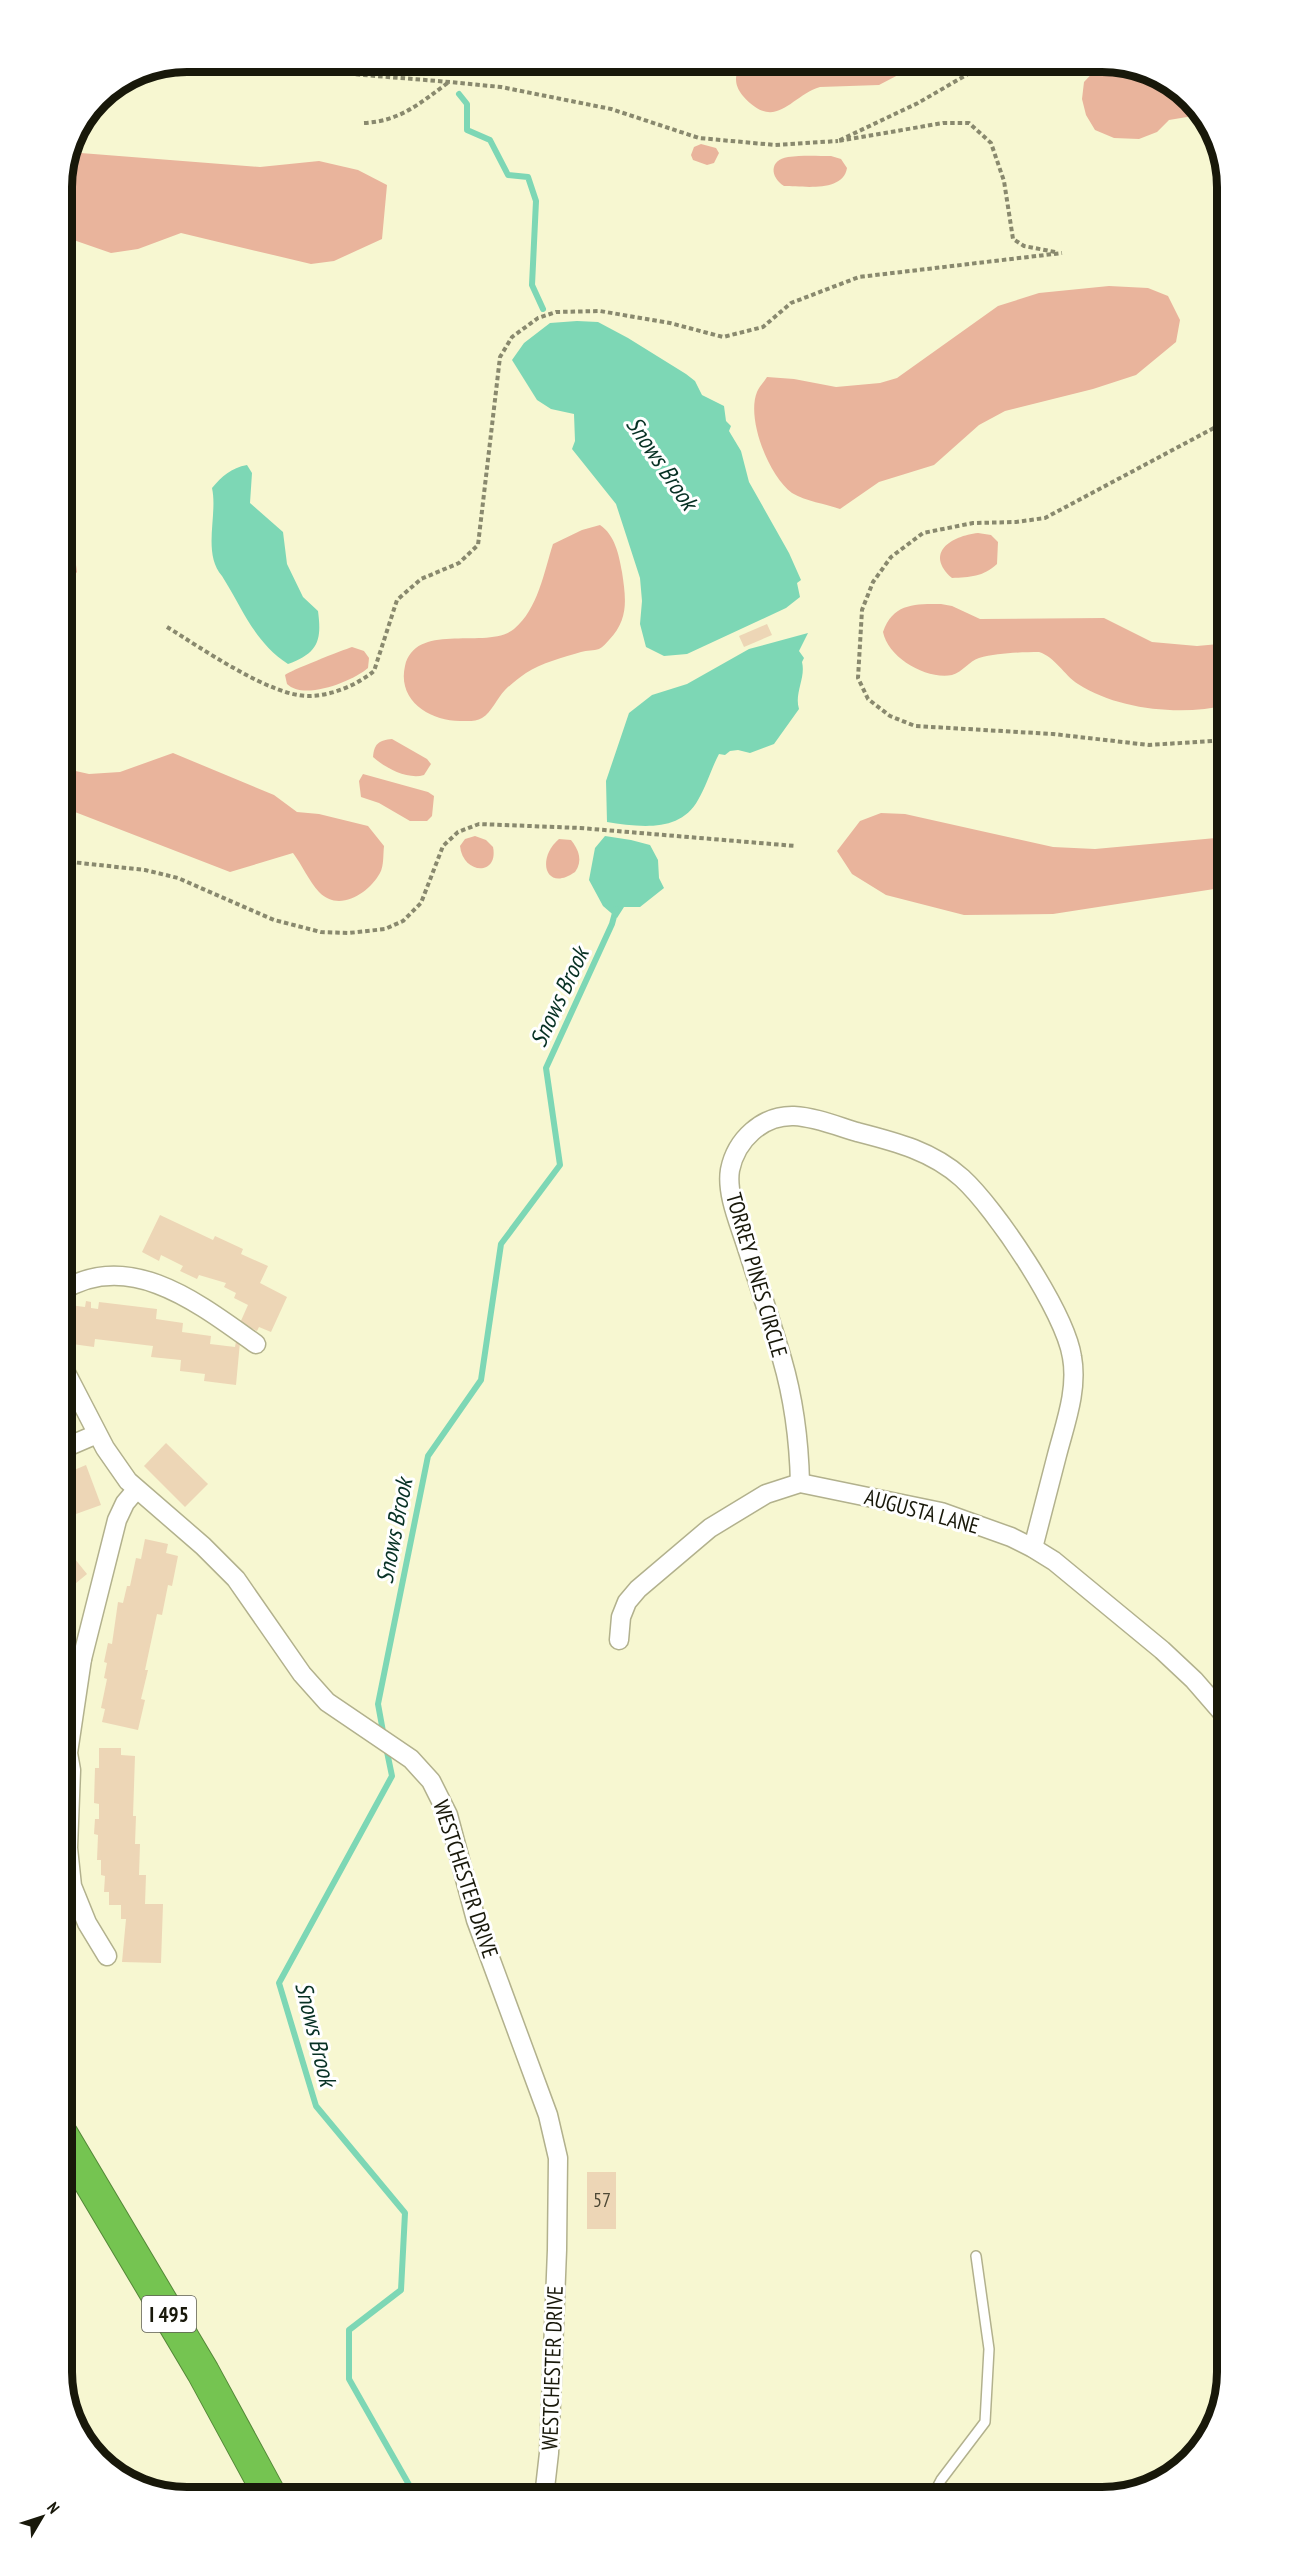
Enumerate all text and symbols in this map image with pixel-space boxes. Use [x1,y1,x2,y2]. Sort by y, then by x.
water label: Snows Brook [619,410,706,518]
water label: Snows Brook [523,940,597,1052]
street label: TORREY PINES CIRCLE [720,1189,794,1361]
water label: Snows Brook [369,1473,420,1586]
street label: AUGUSTA LANE [862,1482,982,1540]
street label: WESTCHESTER DRIVE [427,1796,505,1962]
water label: Snows Brook [288,1979,345,2092]
house number: 57 [593,2187,611,2213]
street label: WESTCHESTER DRIVE [535,2285,569,2451]
road number: I 495 [142,2296,196,2332]
north arrow [12,2487,72,2547]
text: N [43,2498,64,2517]

